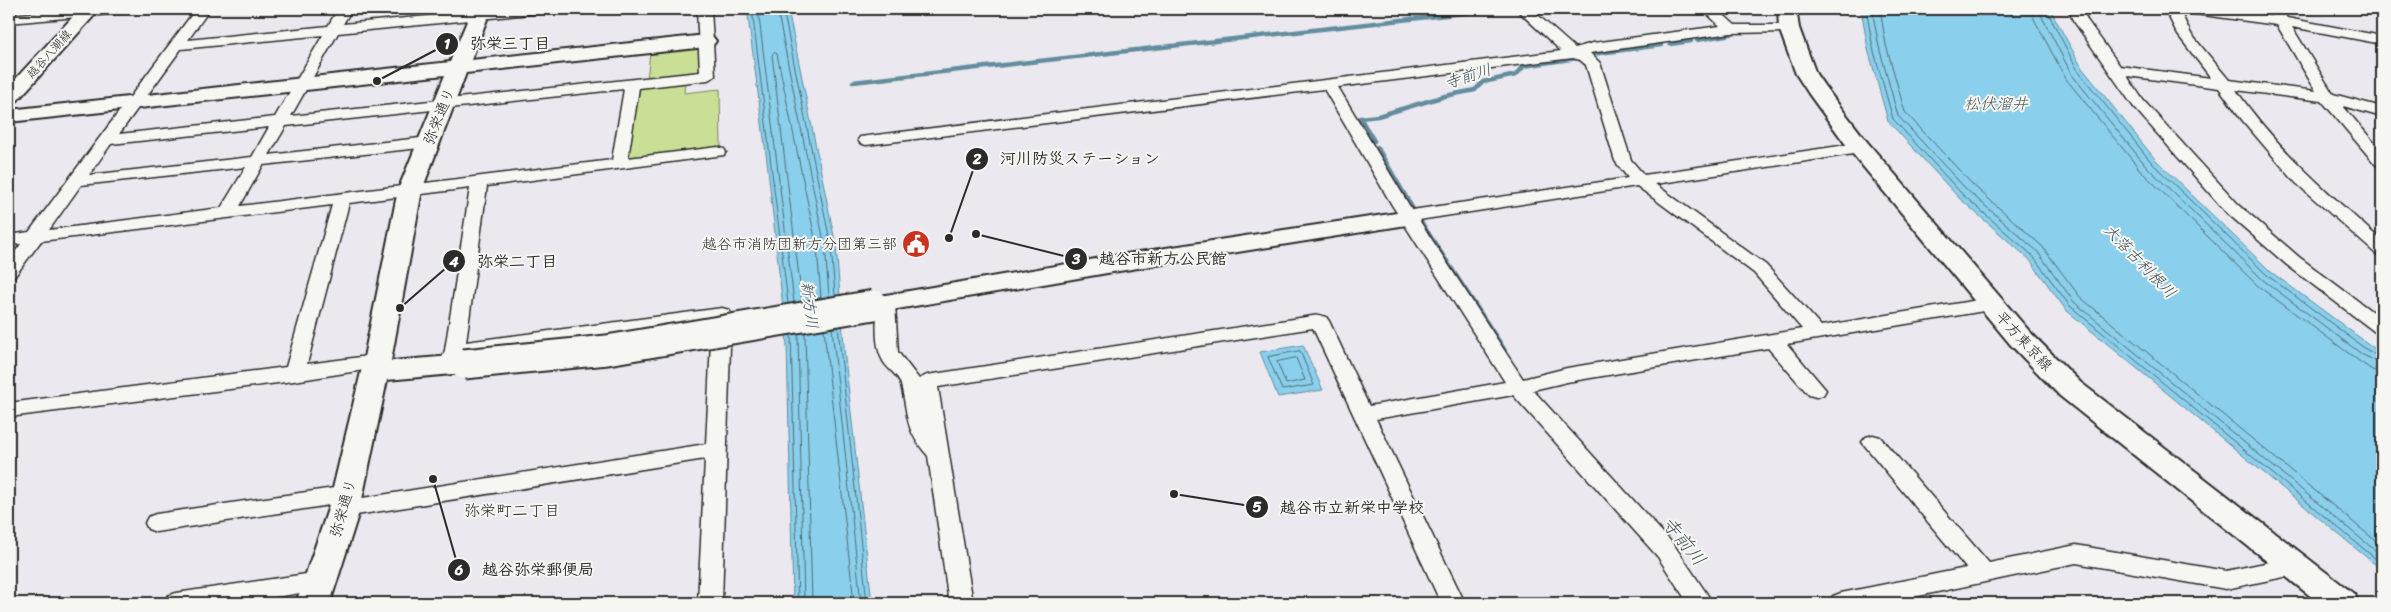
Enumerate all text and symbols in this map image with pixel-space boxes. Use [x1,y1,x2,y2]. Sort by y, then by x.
street label: 越谷八潮線 [21,24,77,84]
callout: 弥栄三丁目 [435,28,560,59]
text: 弥栄三丁目 [470,29,550,58]
text: 1 [444,31,451,57]
water label: 寺前川 [1441,55,1495,97]
street label: 弥栄通り [416,83,462,149]
water label: 松伏溜井 [1964,89,2029,118]
callout: 河川防災ステーション [965,143,1170,174]
text: 河川防災ステーション [1000,144,1160,173]
text: 2 [972,146,982,172]
water label: 大落古利根川 [2096,216,2184,306]
public building icon: 越谷市消防団新方分団第三部 [901,229,931,259]
place label: 越谷市消防団新方分団第三部 [702,231,897,257]
callout: 越谷市新方公民館 [1064,243,1237,274]
text: 越谷市新方公民館 [1099,244,1227,273]
callout: 弥栄二丁目 [442,246,567,277]
text: 3 [1071,246,1081,272]
text: 弥栄二丁目 [477,247,557,276]
text: 4 [448,249,459,275]
water label: 新方川 [793,279,827,331]
street label: 平方東京線 [1989,305,2059,377]
street label: 弥栄通り [322,476,364,540]
callout: 越谷市立新栄中学校 [1245,492,1434,523]
text: 越谷市立新栄中学校 [1280,493,1424,522]
text: 5 [1252,494,1262,520]
district label: 弥栄町二丁目 [464,496,560,525]
water label: 寺前川 [1653,508,1715,574]
callout: 越谷弥栄郵便局 [447,554,604,585]
text: 越谷弥栄郵便局 [482,555,594,584]
text: 6 [454,557,464,583]

